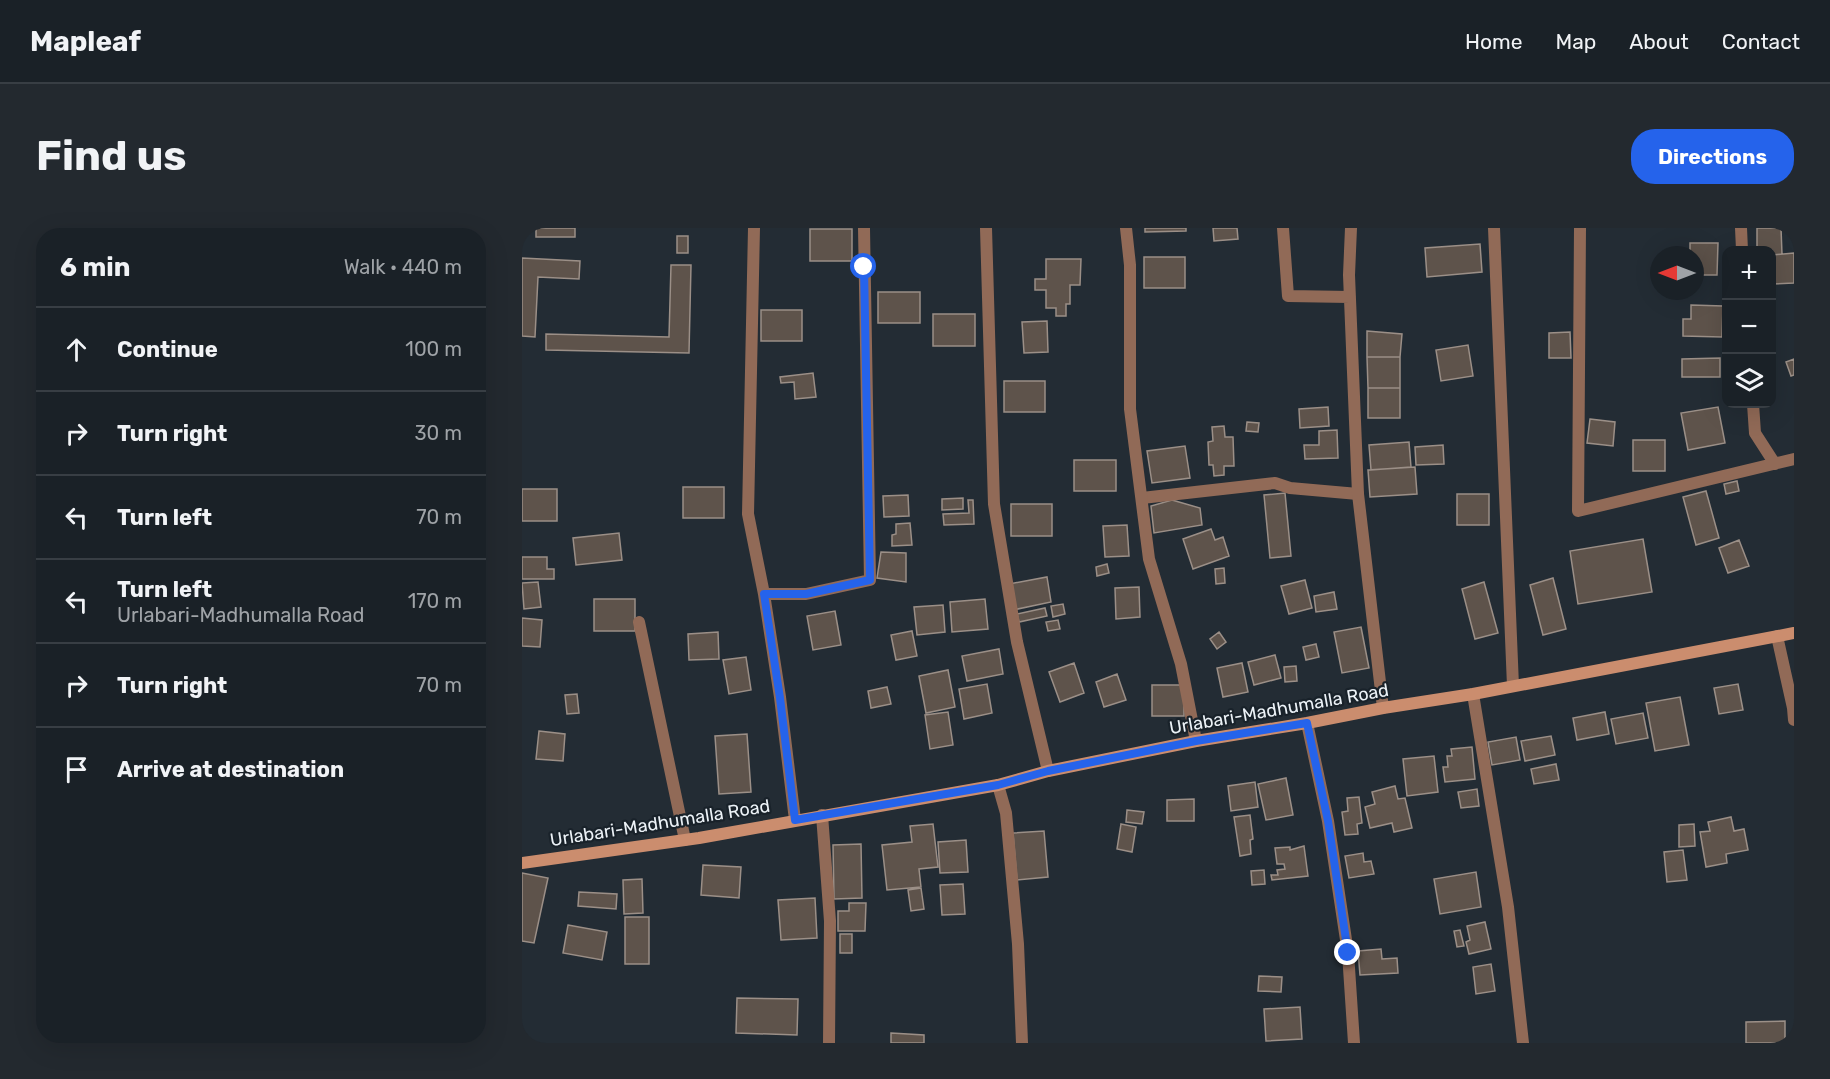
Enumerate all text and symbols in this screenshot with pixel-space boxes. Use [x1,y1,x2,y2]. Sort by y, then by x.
text: Mapleaf [30,25,141,58]
text: Home [1465,29,1522,54]
text: Map [1555,29,1596,54]
text: About [1629,29,1689,54]
text: Contact [1722,29,1800,54]
button: Directions [1631,129,1794,184]
text: Find us [36,131,187,181]
north arrow [1650,246,1704,300]
map controls [1722,246,1776,408]
button: + [1722,246,1776,300]
text: 6 min [60,252,130,283]
route start [850,253,876,279]
text: Walk · 440 m [344,255,462,279]
button: − [1722,300,1776,354]
icon: ahead [60,333,93,366]
text: Continue [117,336,218,363]
text: 100 m [405,337,462,361]
button: layers [1722,354,1776,408]
icon: right [60,417,93,450]
text: Turn right [117,420,227,447]
text: 30 m [415,421,462,445]
icon: left [60,501,93,534]
text: Turn left [117,504,212,531]
text: 70 m [416,505,462,529]
text: Turn left [117,576,212,603]
icon: left [60,585,93,618]
text: 170 m [408,589,462,613]
text: Urlabari-Madhumalla Road [117,603,364,627]
icon: right [60,669,93,702]
text: Turn right [117,672,227,699]
text: 70 m [416,673,462,697]
street label: Urlabari-Madhumalla Road [1167,679,1391,739]
icon: arrive [60,753,93,786]
text: Arrive at destination [117,756,344,783]
street label: Urlabari-Madhumalla Road [548,795,772,851]
route end [1334,939,1360,965]

